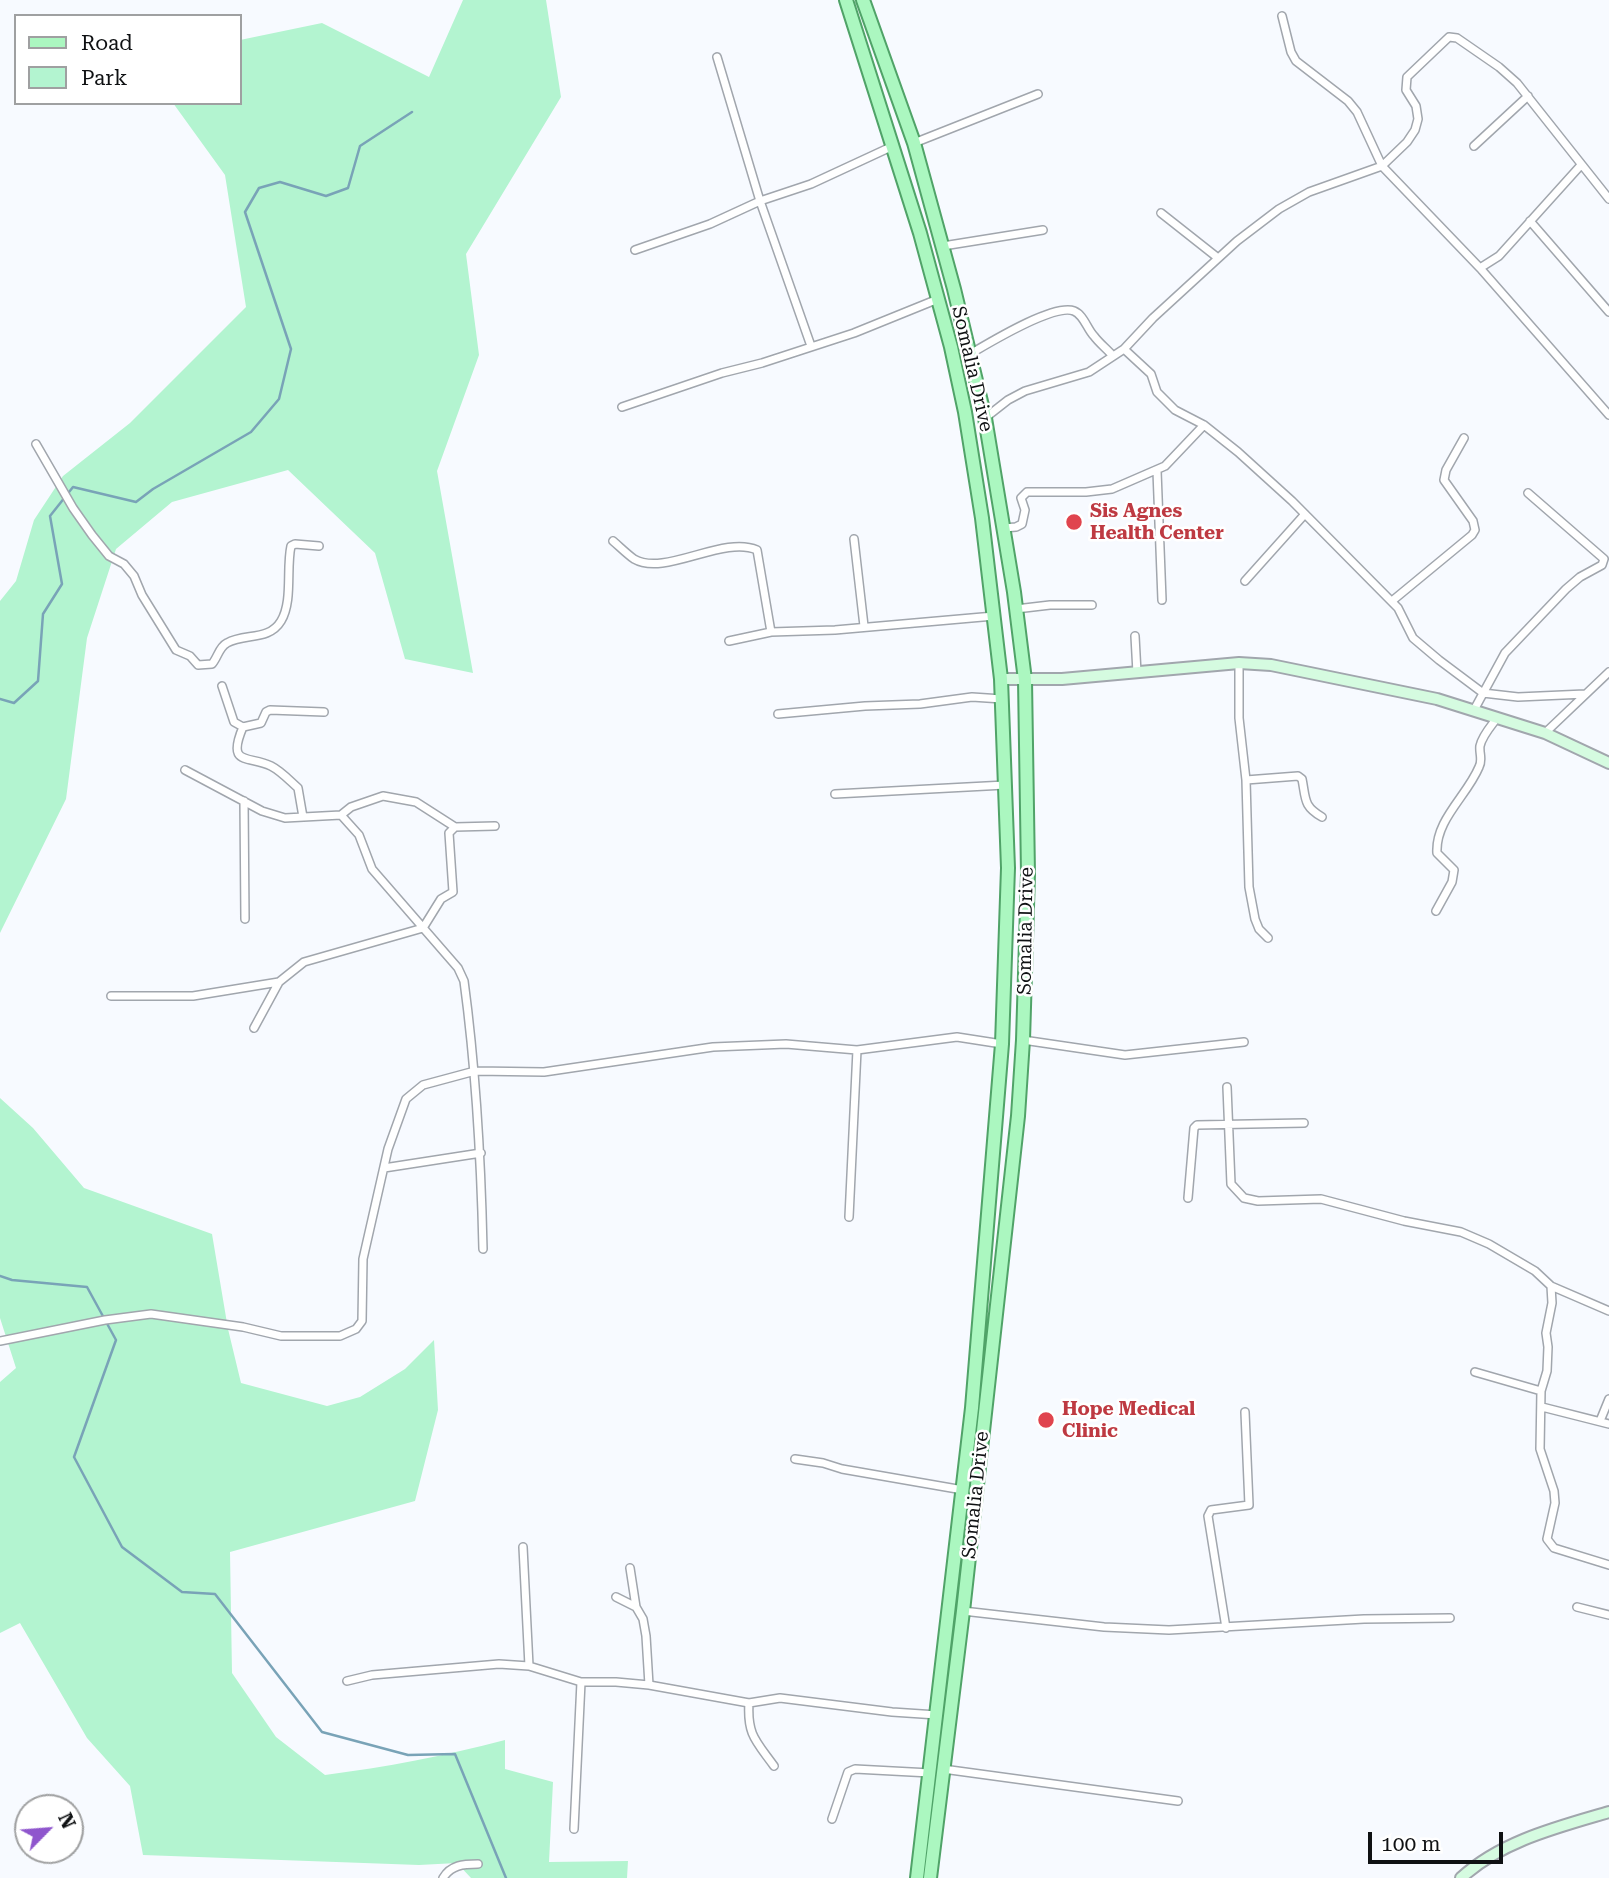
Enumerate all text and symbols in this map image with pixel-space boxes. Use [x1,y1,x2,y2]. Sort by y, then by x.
legend [14,14,242,105]
text: Road [81,31,133,55]
text: Park [81,66,127,90]
street label: Somalia Drive [946,304,998,434]
place label: Sis Agnes Health Center [1090,500,1224,544]
marker: Sis Agnes Health Center [1064,512,1084,532]
street label: Somalia Drive [1013,867,1039,995]
place label: Hope Medical Clinic [1062,1398,1195,1442]
marker: Hope Medical Clinic [1036,1410,1056,1430]
street label: Somalia Drive [958,1430,994,1560]
north arrow [14,1794,84,1864]
text: N [53,1809,80,1832]
scale bar [1371,1818,1506,1862]
text: 100 m [1381,1832,1441,1856]

